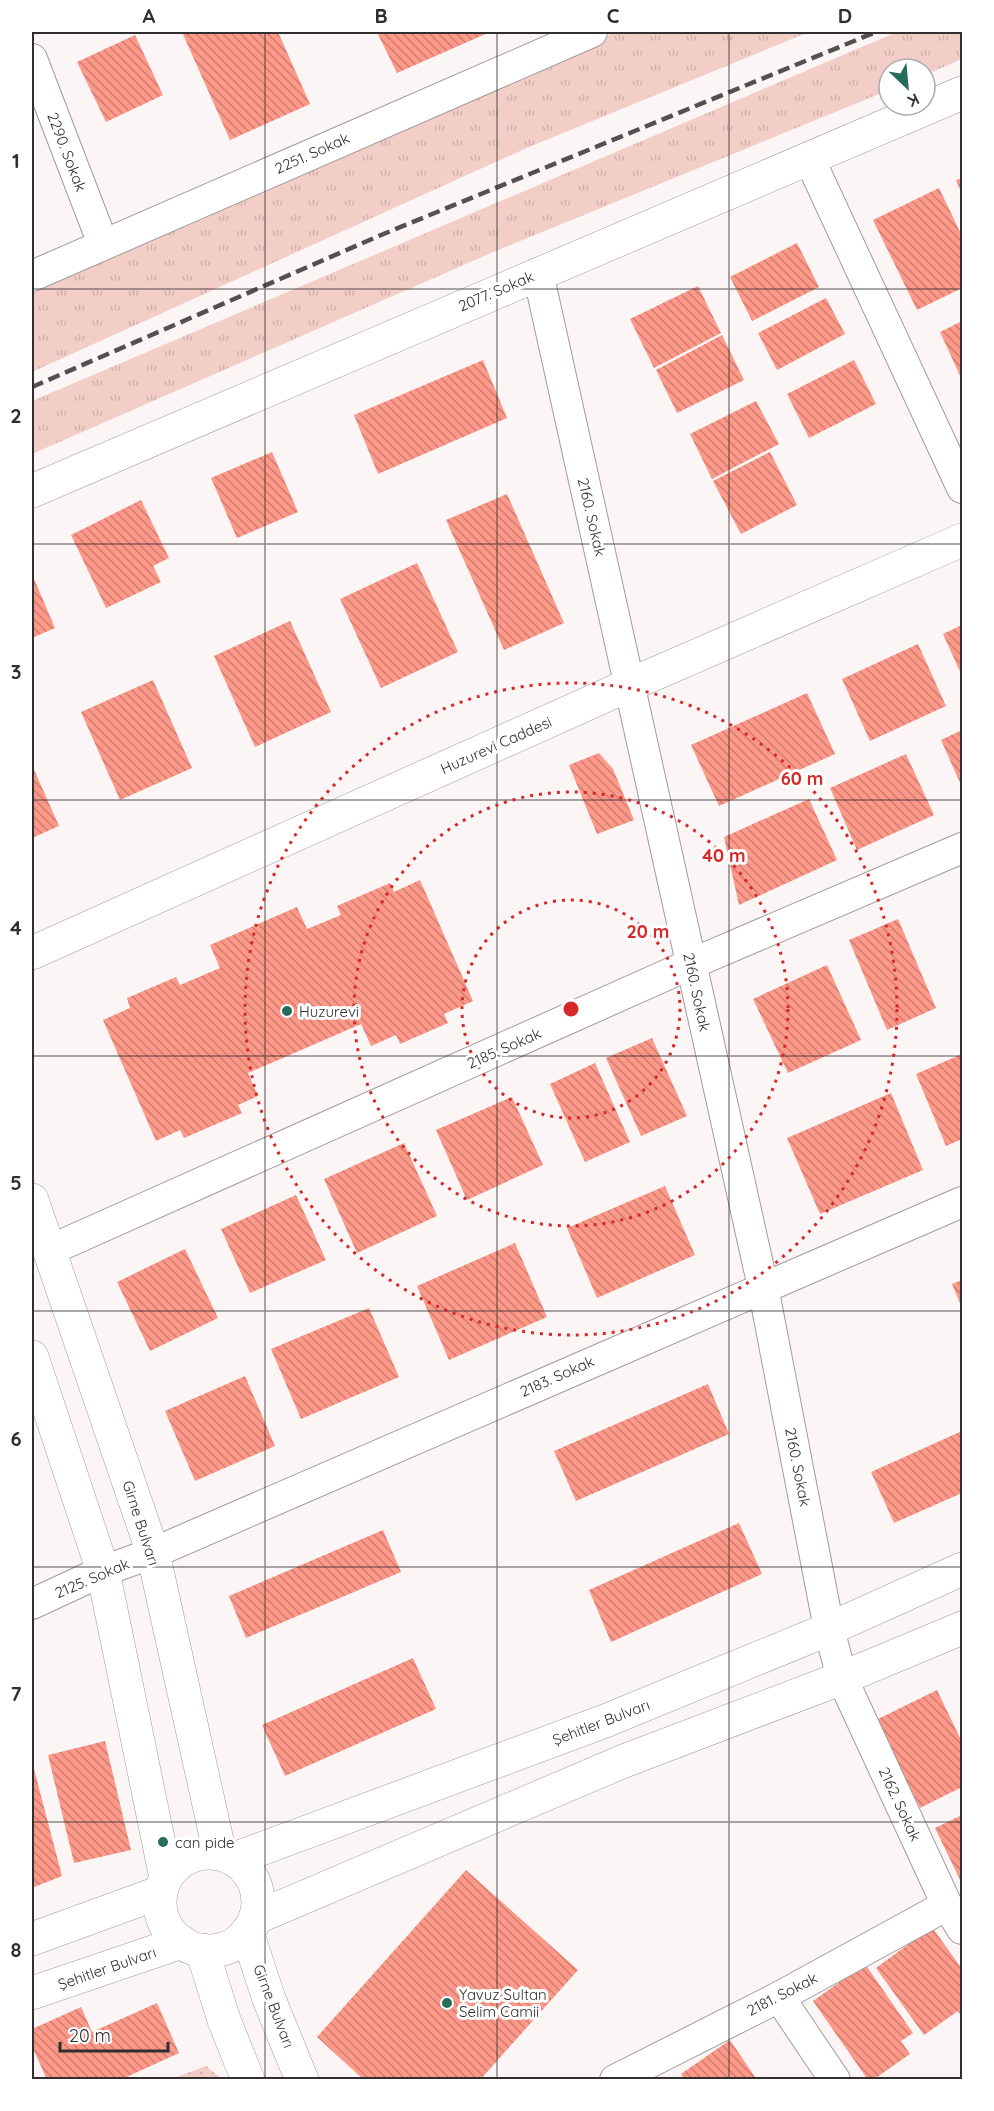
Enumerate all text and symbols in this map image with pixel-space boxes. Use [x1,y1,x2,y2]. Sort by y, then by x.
text: A [143,3,156,28]
text: B [374,3,388,28]
text: C [607,3,620,28]
text: D [838,3,852,28]
north arrow [877,57,937,117]
text: K [904,89,923,112]
street label: 2290. Sokak [43,110,91,194]
street label: 2251. Sokak [272,128,352,178]
text: 1 [12,148,20,173]
street label: 2077. Sokak [455,267,537,315]
text: 2 [10,403,22,428]
street label: 2160. Sokak [574,476,610,558]
text: 3 [11,659,21,684]
street label: Huzurevi Caddesi [437,712,555,778]
text: 60 m [781,767,823,790]
text: 40 m [702,844,746,867]
text: 4 [10,915,22,940]
text: 20 m [627,920,669,943]
street label: 2160. Sokak [679,951,715,1033]
centre of rings [561,999,581,1019]
place label: Huzurevi [299,1002,359,1021]
marker: Huzurevi [280,1004,294,1018]
street label: 2185. Sokak [464,1023,544,1073]
text: 5 [10,1170,22,1195]
street label: 2183. Sokak [517,1351,597,1401]
text: 6 [10,1426,22,1451]
street label: 2160. Sokak [781,1426,815,1508]
street label: Girne Bulvarı [118,1478,164,1568]
street label: 2125. Sokak [52,1554,132,1602]
text: 7 [11,1681,22,1706]
street label: Şehitler Bulvarı [550,1695,652,1749]
street label: 2162. Sokak [875,1764,925,1844]
place label: can pide [175,1833,235,1852]
marker: can pide [156,1835,170,1849]
text: 8 [11,1937,22,1962]
street label: Şehitler Bulvarı [55,1942,159,1994]
street label: Girne Bulvarı [249,1962,299,2050]
street label: 2181. Sokak [743,1968,821,2020]
place label: Yavuz Sultan Selim Camii [459,1985,547,2021]
marker: Yavuz Sultan Selim Camii [440,1996,454,2010]
scale bar [60,2015,168,2053]
text: 20 m [69,2024,111,2047]

